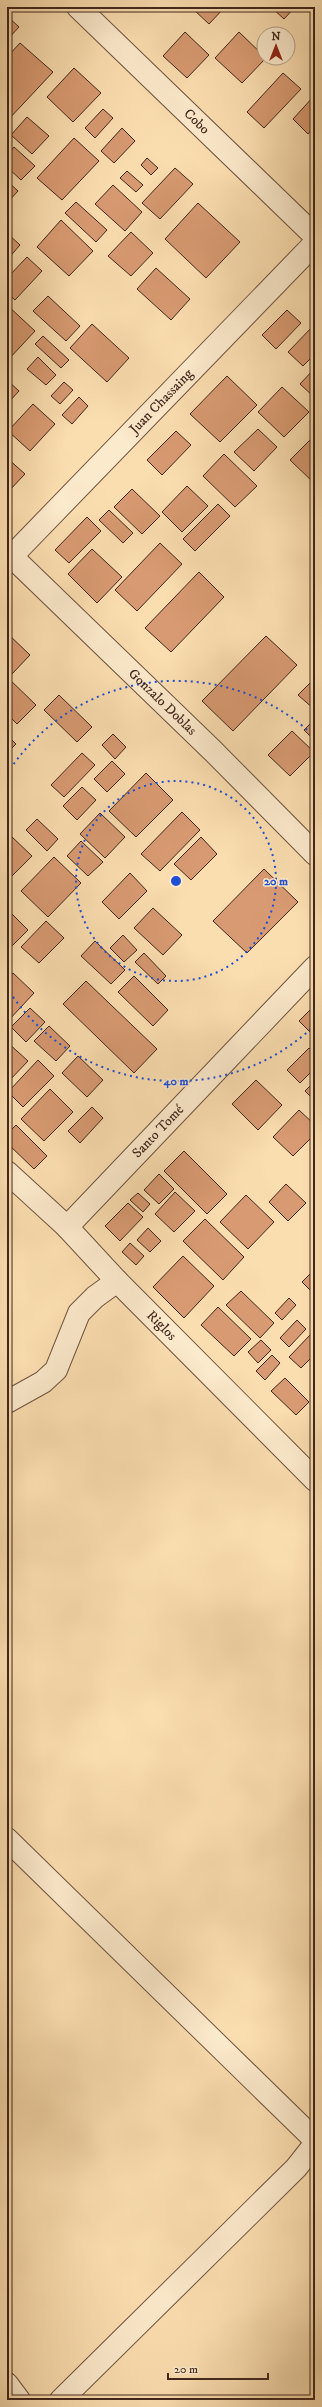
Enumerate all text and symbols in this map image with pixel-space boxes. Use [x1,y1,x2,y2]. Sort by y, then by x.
north arrow [256,26,296,66]
text: N [271,30,281,44]
street label: Cobo [180,105,214,139]
street label: Juan Chassaing [124,365,197,439]
street label: Gonzalo Doblas [124,665,201,740]
centre of rings [169,874,183,888]
text: 20 m [264,874,288,889]
text: 40 m [163,1074,188,1089]
street label: Santo Tomé [128,1101,188,1162]
street label: Riglos [143,1307,181,1345]
scale bar [168,2355,268,2381]
text: 20 m [174,2362,198,2377]

